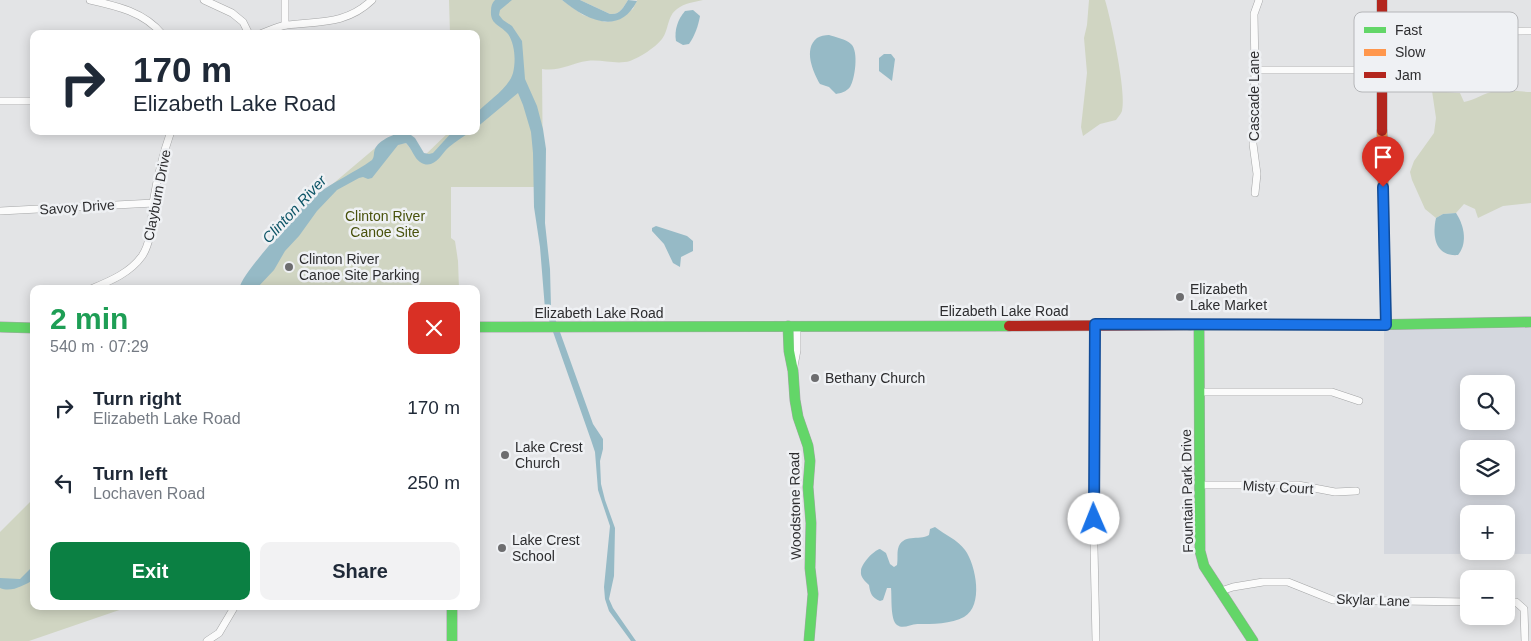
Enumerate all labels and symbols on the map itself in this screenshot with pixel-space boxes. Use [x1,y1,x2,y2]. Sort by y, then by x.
legend [1354,12,1518,92]
text: Fast [1395,22,1422,38]
text: Slow [1395,44,1426,60]
street label: Cascade Lane [1246,51,1262,141]
text: Jam [1395,67,1421,83]
pin [1362,136,1404,187]
street label: Clayburn Drive [140,148,174,242]
water label: Clinton River [259,171,330,246]
street label: Savoy Drive [39,196,115,218]
park label: Clinton River Canoe Site [345,208,425,240]
place label: Clinton River Canoe Site Parking [299,251,420,283]
marker: Clinton River Canoe Site Parking [283,261,295,273]
place label: Elizabeth Lake Market [1190,281,1267,313]
marker: Elizabeth Lake Market [1174,291,1186,303]
street label: Elizabeth Lake Road [939,303,1069,319]
street label: Elizabeth Lake Road [534,305,664,321]
place label: Bethany Church [825,370,925,386]
marker: Bethany Church [809,372,821,384]
street label: Fountain Park Drive [1178,429,1196,553]
place label: Lake Crest Church [515,439,583,471]
marker: Lake Crest Church [499,449,511,461]
street label: Woodstone Road [786,452,804,560]
street label: Misty Court [1242,477,1314,497]
position arrow [1067,492,1119,544]
place label: Lake Crest School [512,532,580,564]
marker: Lake Crest School [496,542,508,554]
street label: Skylar Lane [1336,591,1410,609]

